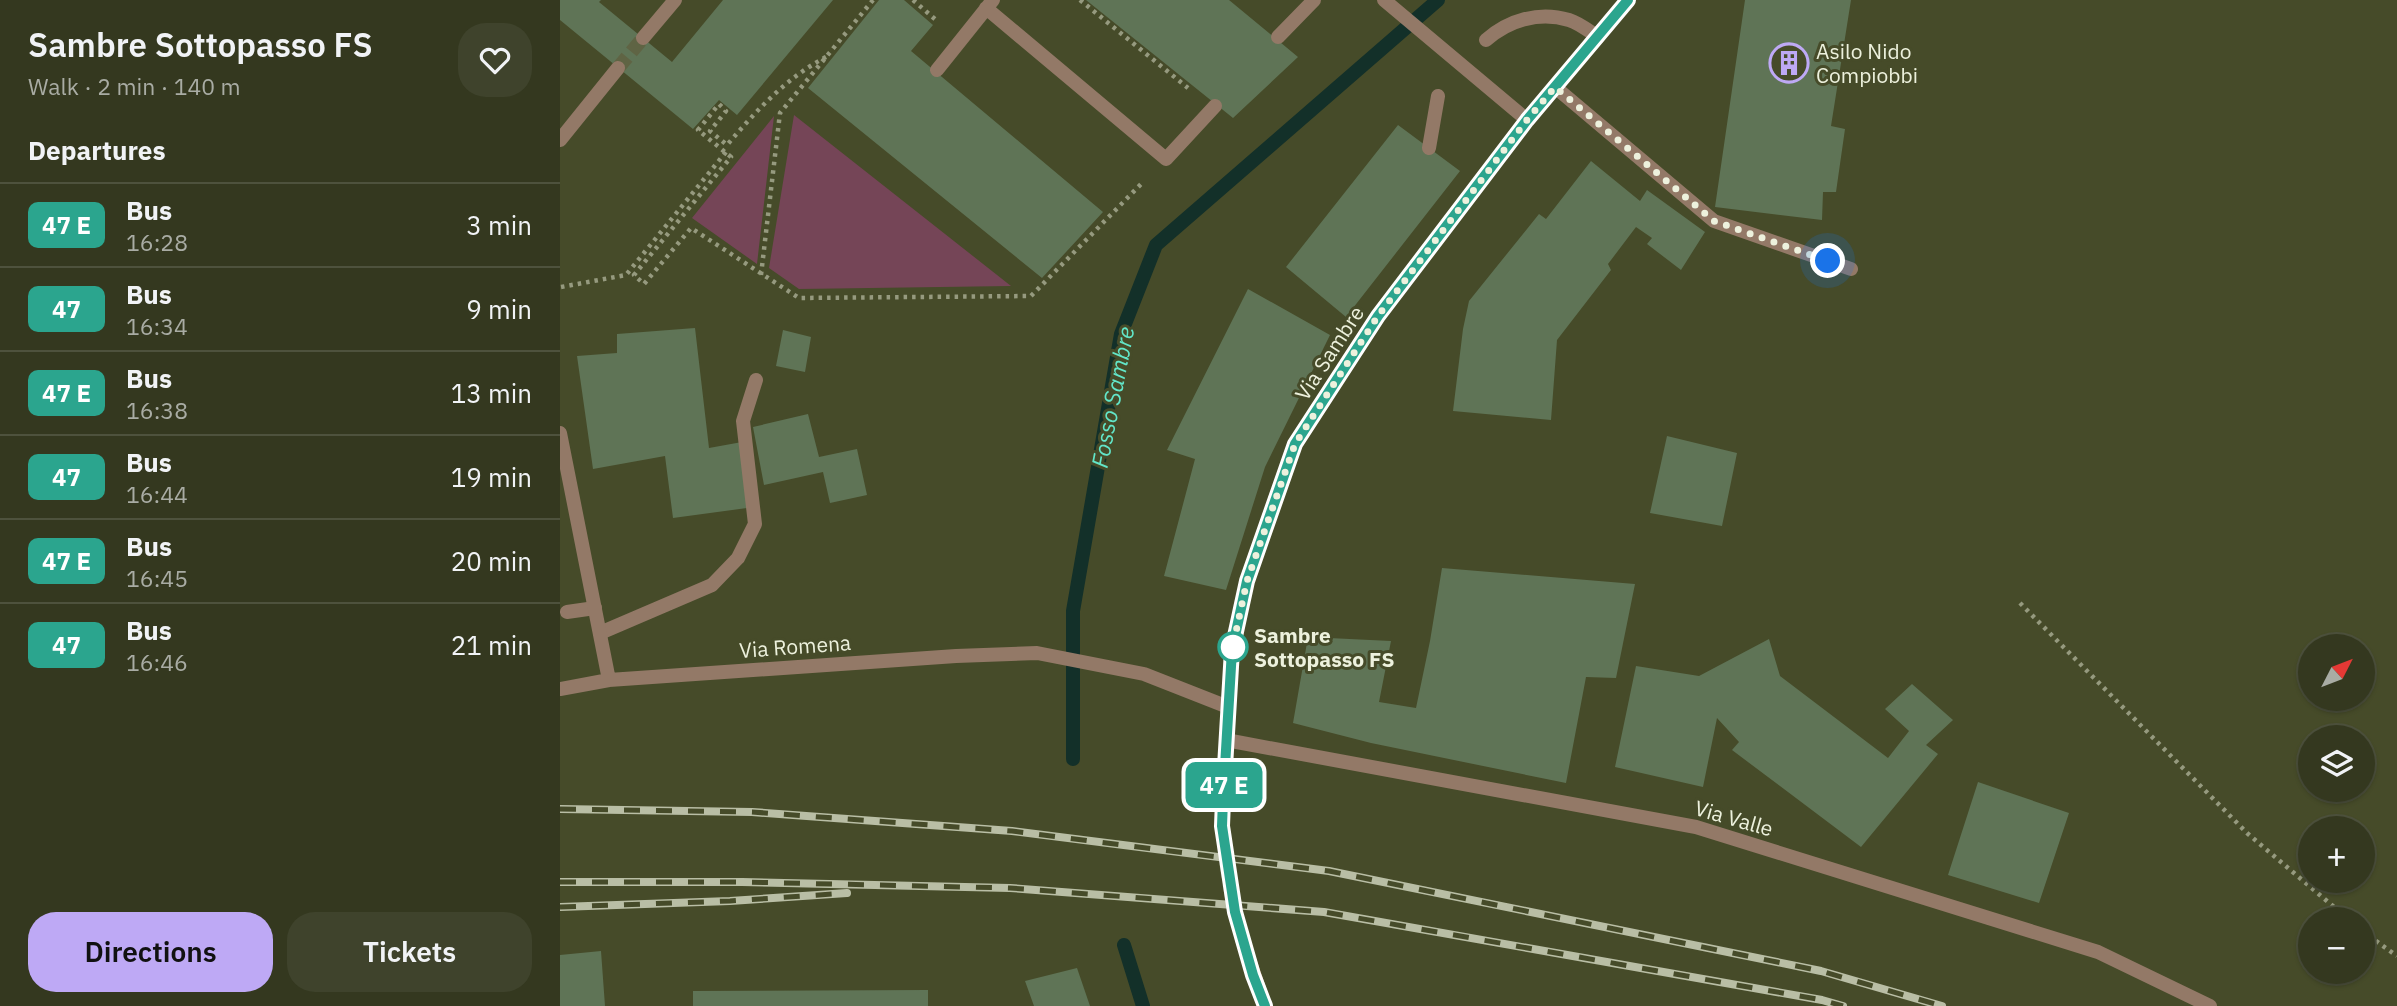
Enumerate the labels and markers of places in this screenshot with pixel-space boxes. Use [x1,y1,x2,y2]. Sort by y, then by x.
place label: Asilo Nido Compiobbi [1816,37,1918,89]
building icon: Asilo Nido Compiobbi [1768,42,1810,84]
place label: Sambre Sottopasso FS [1254,621,1395,673]
marker: Sambre Sottopasso FS [1218,632,1248,662]

